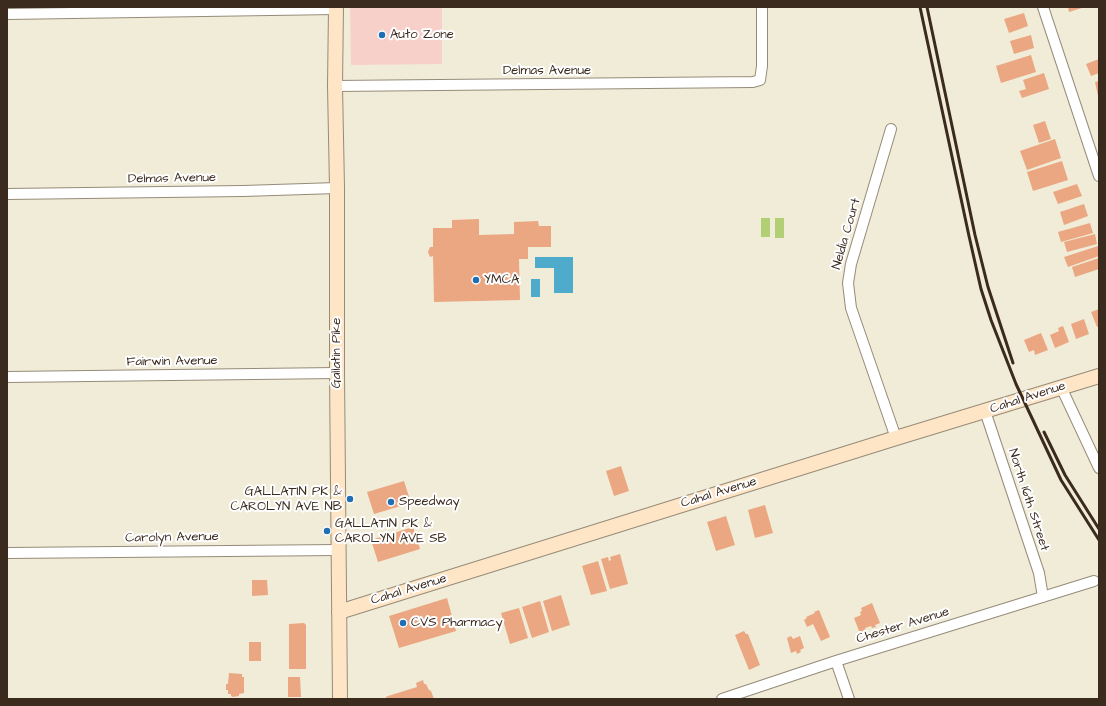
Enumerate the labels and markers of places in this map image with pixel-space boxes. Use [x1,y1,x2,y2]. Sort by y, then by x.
place label: Auto Zone [390,27,454,43]
marker: Auto Zone [377,30,387,40]
place label: YMCA [484,272,519,288]
marker: YMCA [471,275,481,285]
place label: GALLATIN PK & CAROLYN AVE NB [230,484,342,515]
marker: GALLATIN PK & CAROLYN AVE NB [345,494,355,504]
place label: Speedway [399,494,460,510]
marker: Speedway [386,497,396,507]
place label: GALLATIN PK & CAROLYN AVE SB [335,516,447,547]
marker: GALLATIN PK & CAROLYN AVE SB [322,526,332,536]
place label: CVS Pharmacy [411,615,503,631]
marker: CVS Pharmacy [398,618,408,628]

